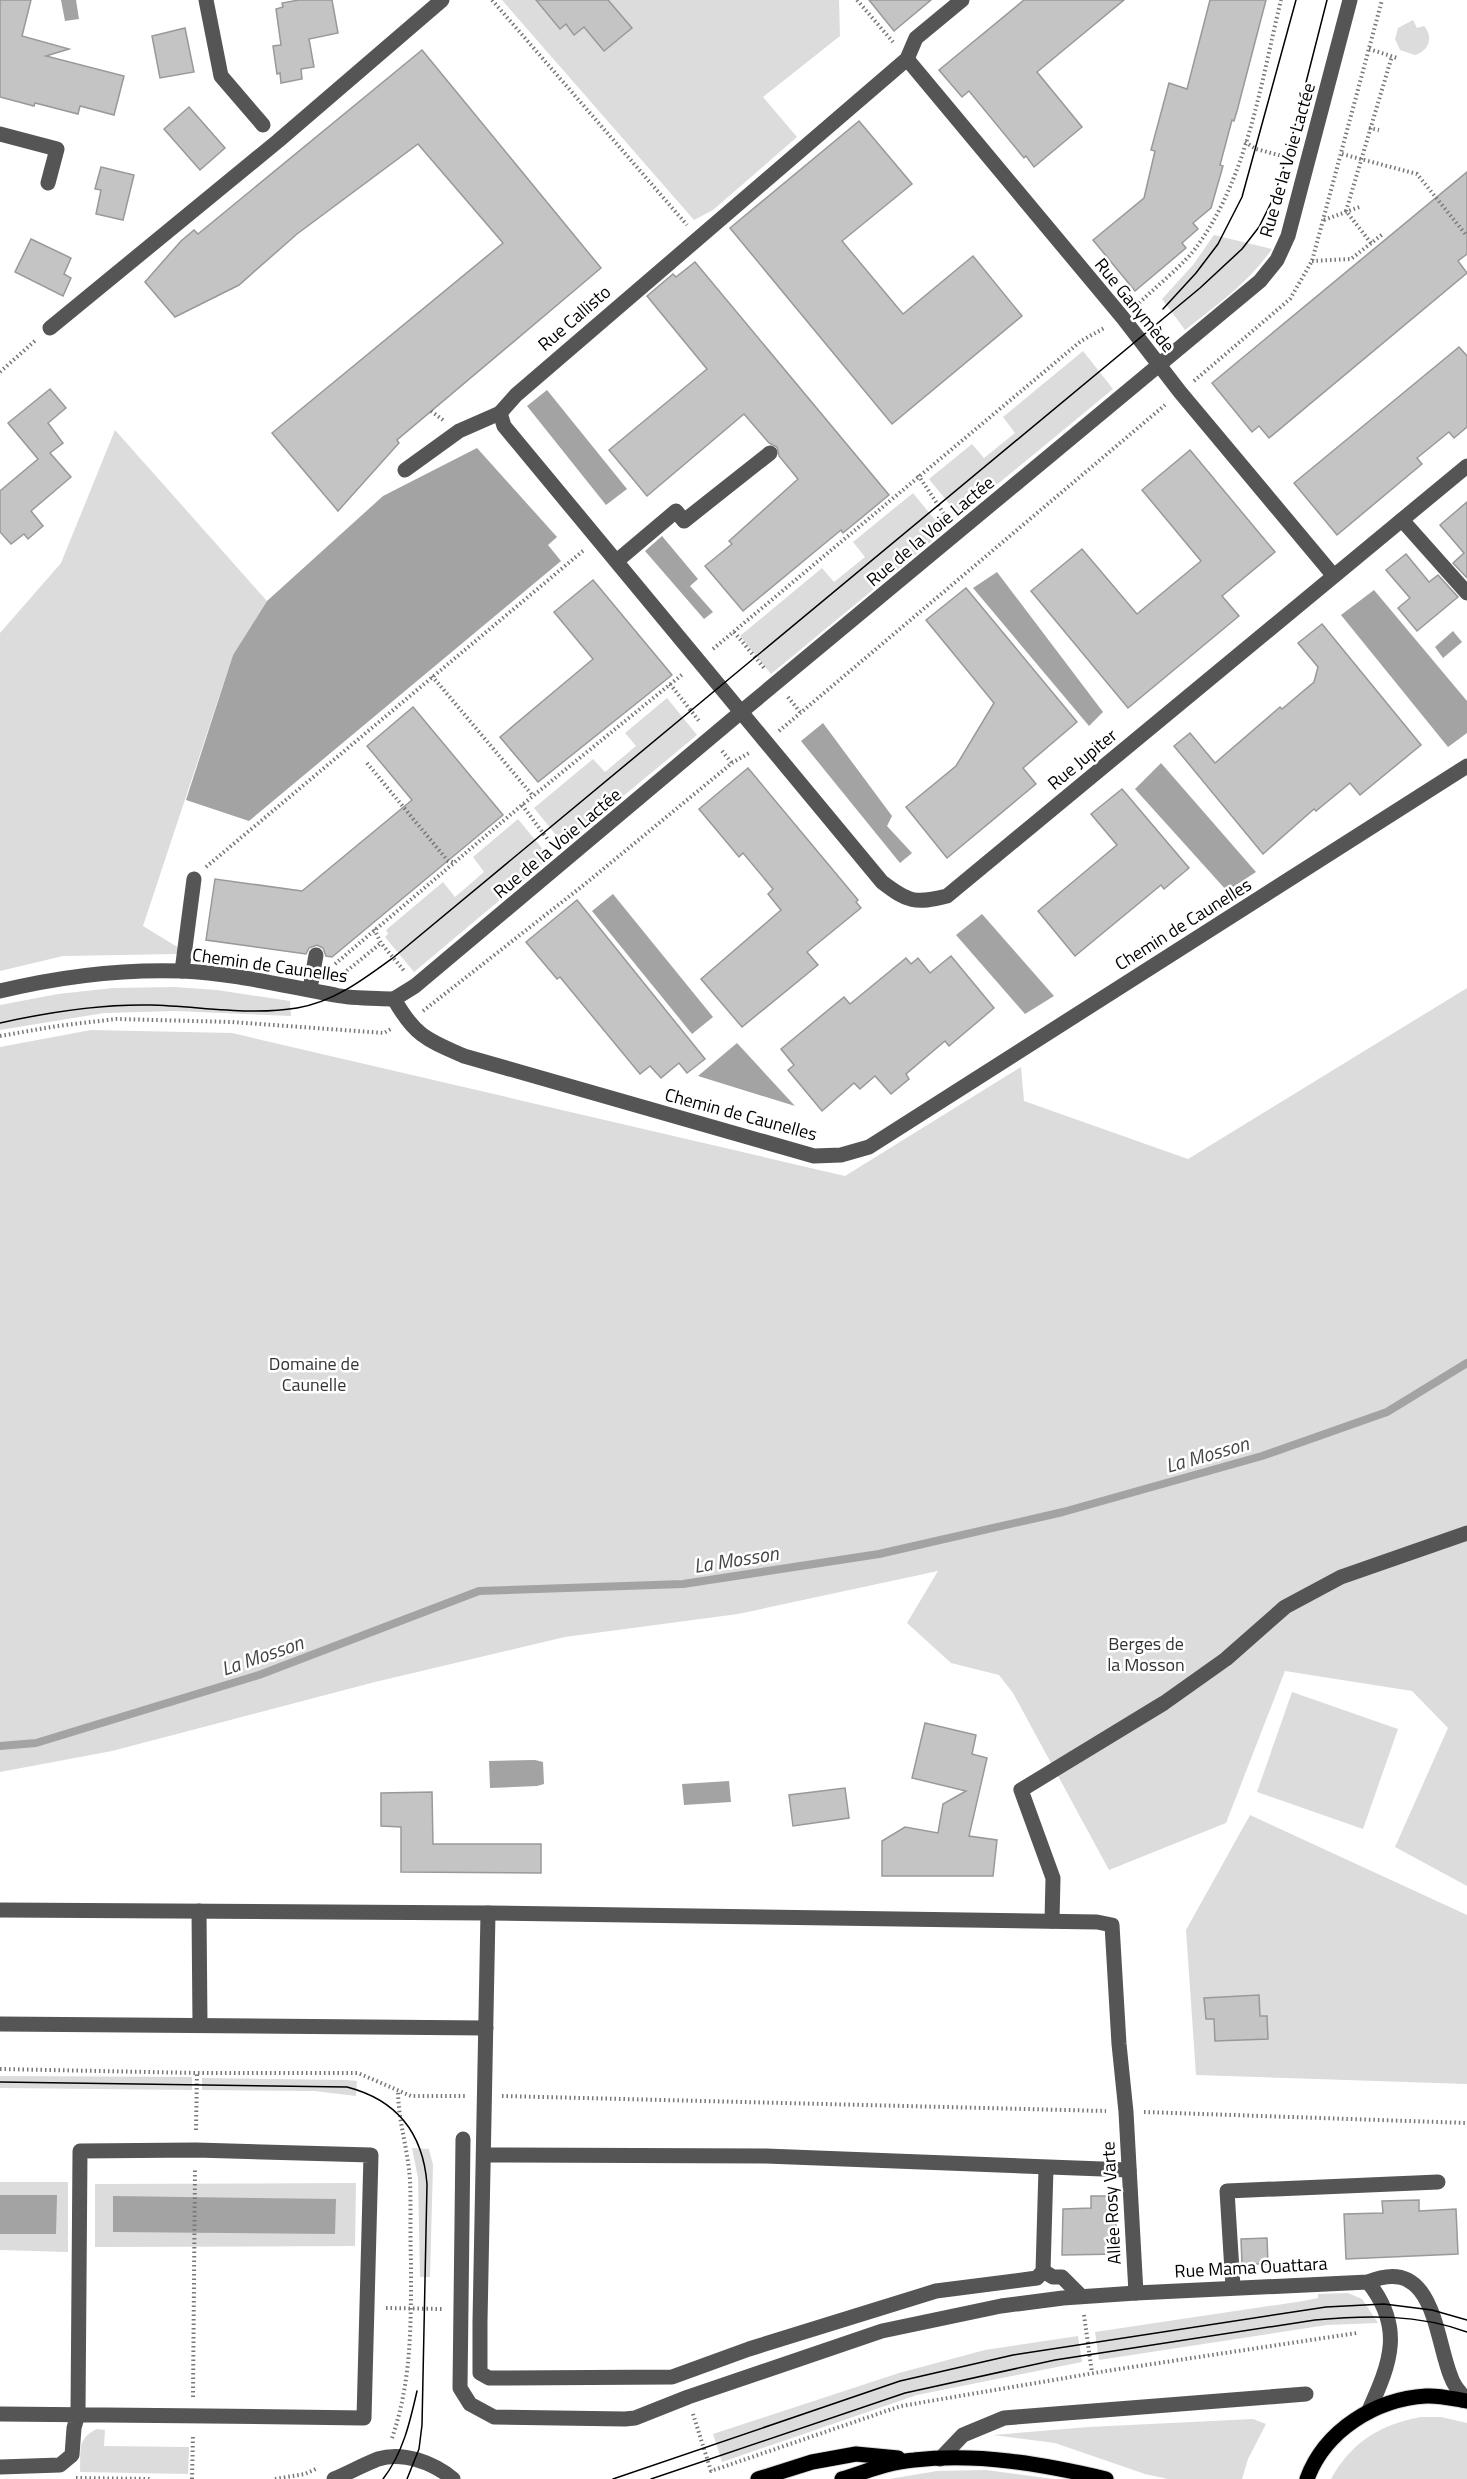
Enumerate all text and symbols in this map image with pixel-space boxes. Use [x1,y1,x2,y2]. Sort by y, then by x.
street label: Rue de la Voie Lactée [1252,80,1322,240]
street label: Rue Ganymède [1088,252,1182,358]
street label: Rue Callisto [532,279,616,357]
street label: Rue de la Voie Lactée [860,469,1000,593]
street label: Rue Jupiter [1041,722,1123,796]
street label: Rue de la Voie Lactée [487,781,627,905]
street label: Chemin de Caunelles [1109,871,1257,977]
street label: Chemin de Caunelles [191,941,349,989]
street label: Chemin de Caunelles [662,1081,820,1147]
park label: Domaine de Caunelle [269,1350,359,1398]
water label: La Mosson [1162,1427,1253,1481]
water label: La Mosson [691,1537,782,1581]
water label: La Mosson [217,1626,308,1684]
park label: Berges de la Mosson [1107,1630,1185,1678]
street label: Allée Rosy Varte [1094,2141,1128,2265]
street label: Rue Mama Ouattara [1174,2250,1328,2284]

